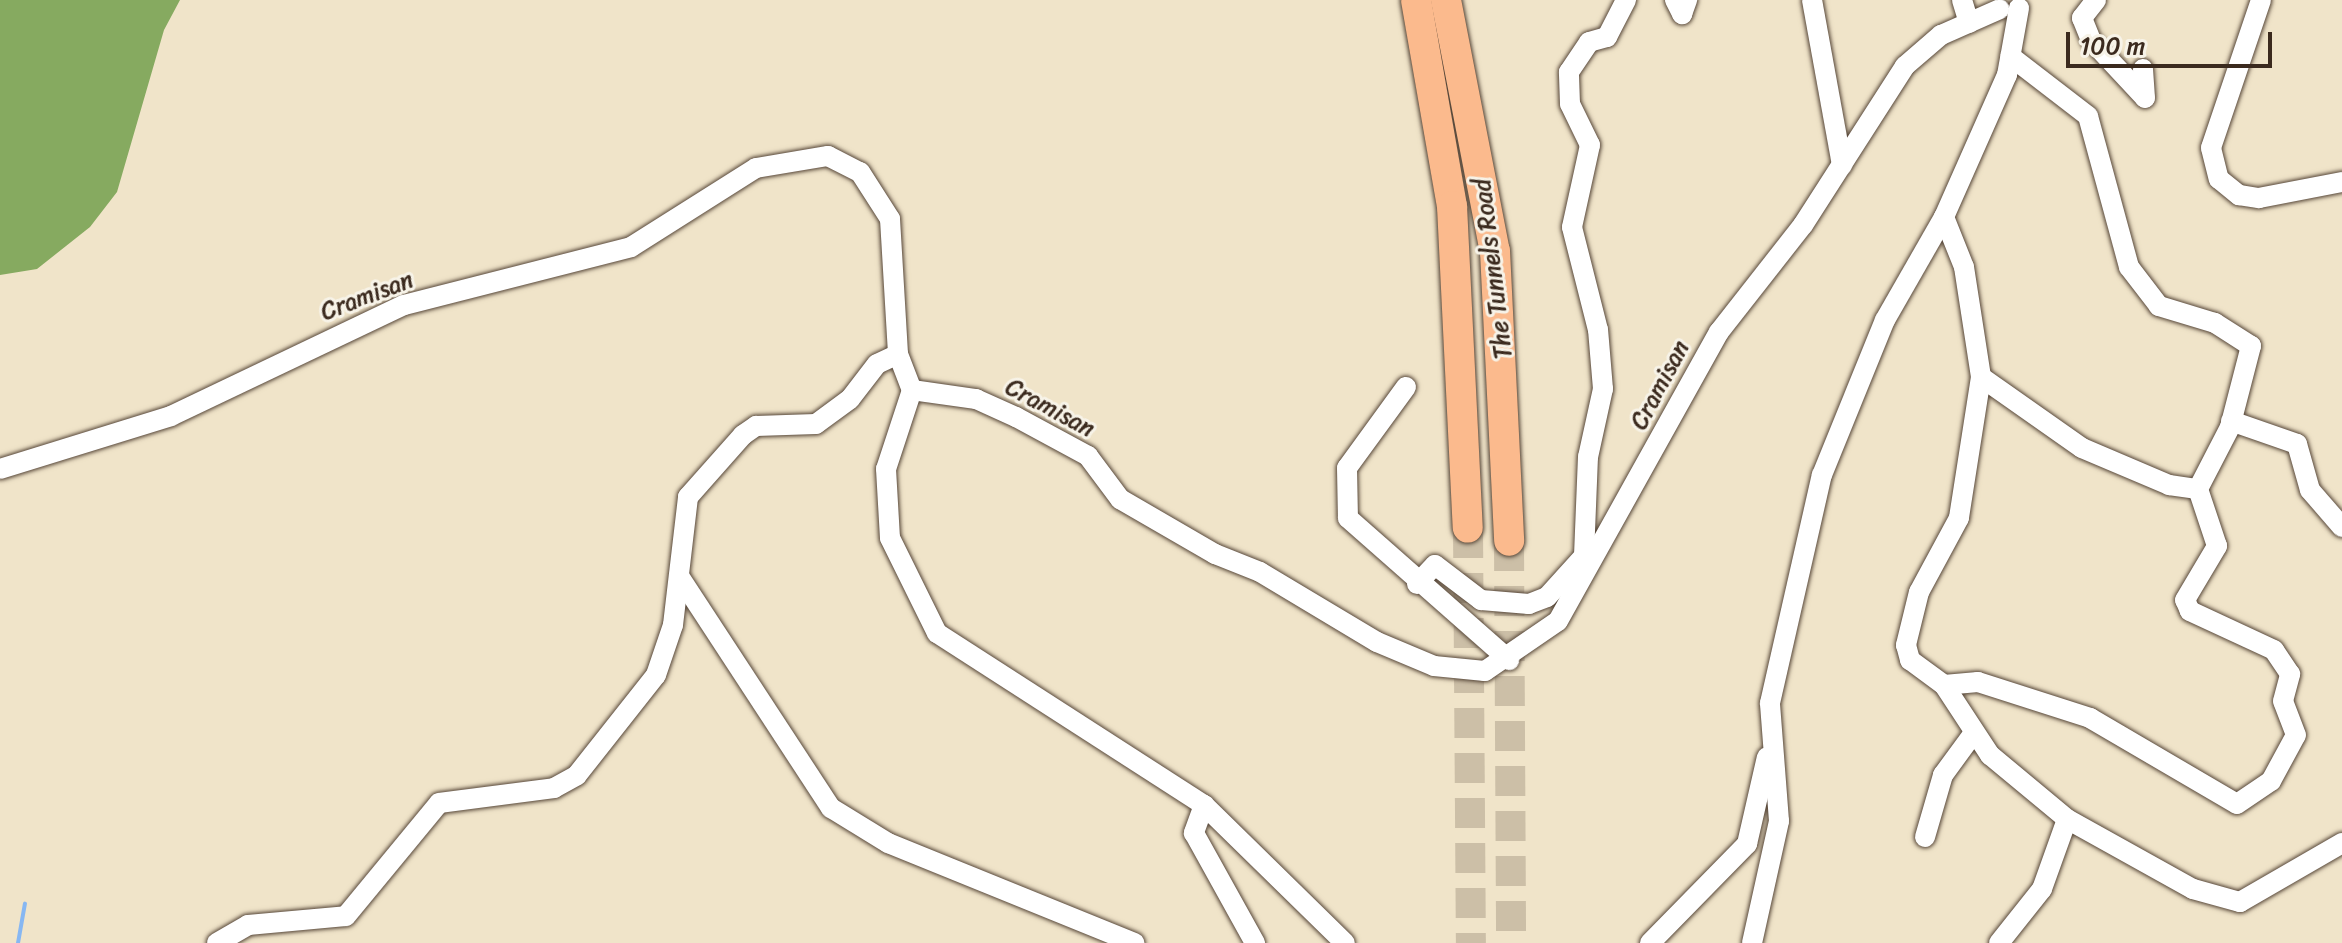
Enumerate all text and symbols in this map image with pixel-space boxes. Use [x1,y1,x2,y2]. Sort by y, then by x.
scale bar [2070,16,2276,66]
text: 100 m [2080,25,2145,67]
street label: The Tunnels Road [1468,177,1518,361]
street label: Cramisan [317,265,417,327]
street label: Cramisan [1625,336,1695,434]
street label: Cramisan [1001,373,1099,443]

